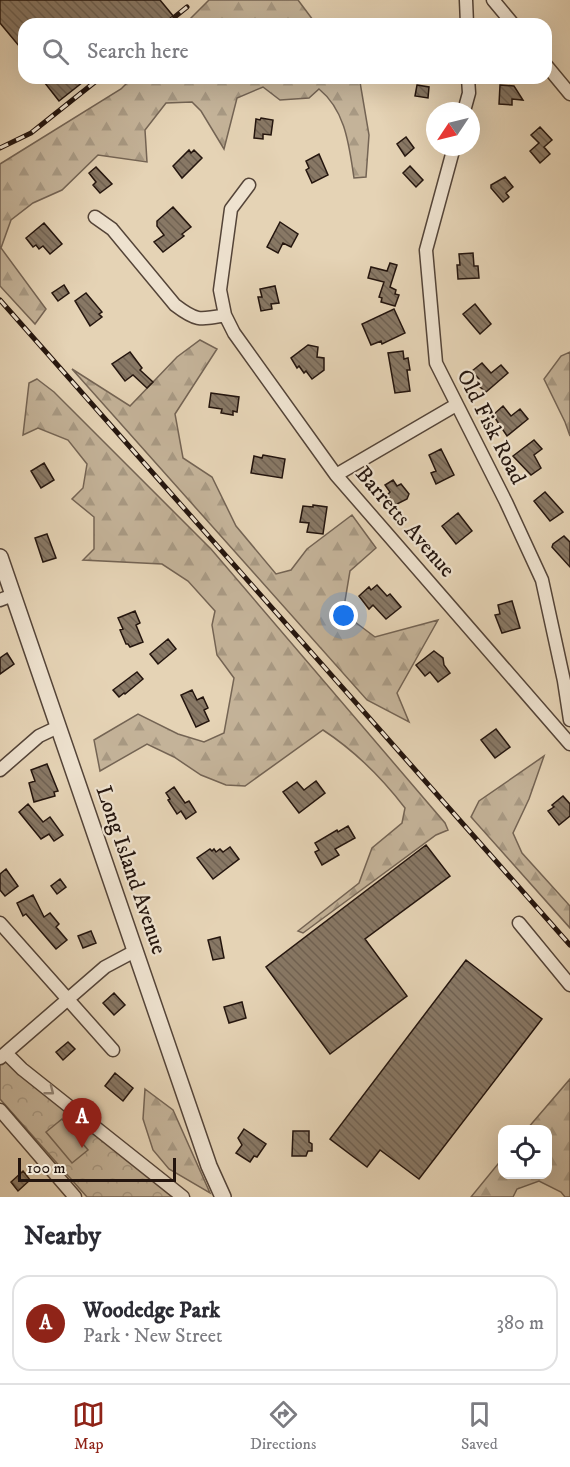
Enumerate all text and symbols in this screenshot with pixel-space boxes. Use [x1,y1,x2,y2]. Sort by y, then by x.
search box [18,18,552,84]
icon: search [39,35,72,68]
text: Search here [87,38,189,65]
north arrow [426,102,480,156]
street label: Old Fisk Road [451,365,531,489]
street label: Barretts Avenue [349,461,461,583]
your location [329,601,358,630]
street label: Long Island Avenue [90,782,172,958]
one-way arrow [43,1083,54,1094]
pin: A [62,1098,101,1148]
map controls [498,1125,552,1179]
button: locate [498,1125,552,1179]
scale bar [18,1155,176,1182]
text: 100 m [27,1158,66,1178]
text: Nearby [24,1220,101,1253]
text: Woodedge Park [83,1297,220,1324]
text: A [39,1311,52,1336]
text: 380 m [496,1311,544,1336]
text: Park · New Street [83,1324,222,1349]
tab: Map [72,1398,105,1454]
tab: Directions [250,1398,316,1454]
tab: Saved [461,1398,498,1454]

